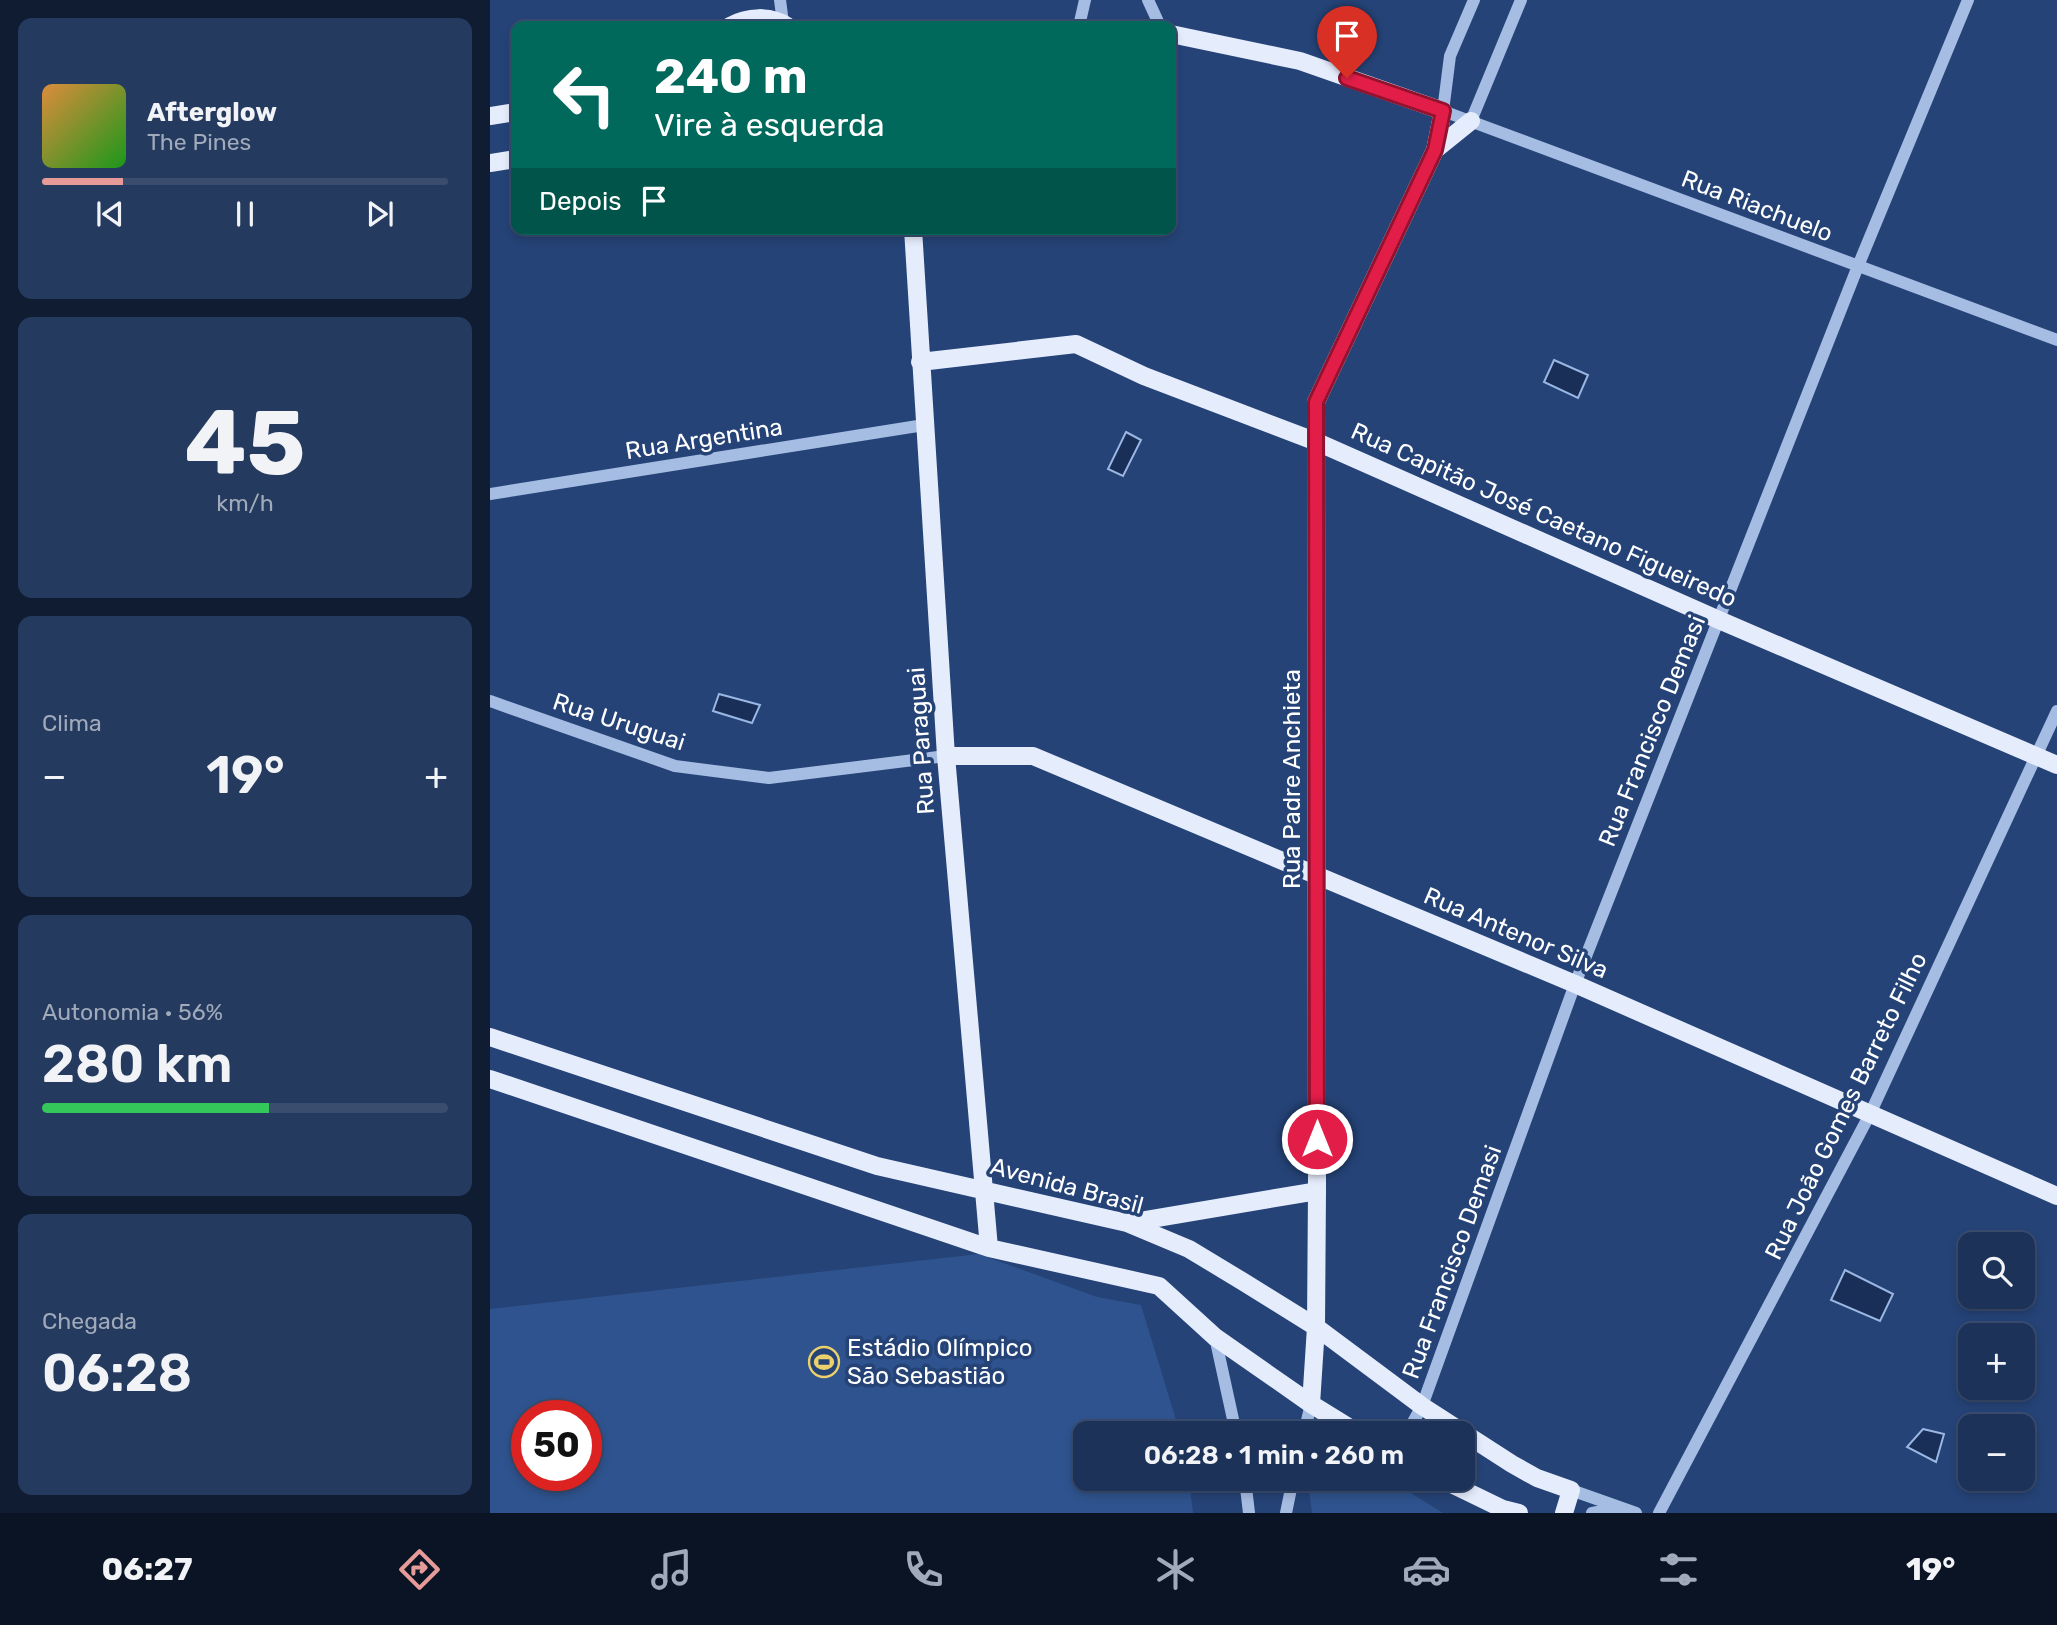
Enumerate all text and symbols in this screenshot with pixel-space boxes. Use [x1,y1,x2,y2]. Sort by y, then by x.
pin [1317,6,1377,78]
icon: arrive [1328,17,1366,55]
text: 240 m [654,47,808,105]
icon: left [539,49,630,140]
text: Afterglow [147,97,277,128]
text: Vire à esquerda [654,106,885,144]
text: The Pines [147,128,251,156]
street label: Rua Riachuelo [1678,164,1836,248]
icon: arrive [635,182,673,220]
text: Depois [539,186,621,217]
icon: previous [91,195,129,233]
icon: pause [226,195,264,233]
icon: next [361,195,399,233]
text: 45 [185,389,305,497]
street label: Rua Argentina [623,413,785,465]
street label: Rua Capitão José Caetano Figueiredo [1347,417,1741,613]
text: km/h [216,489,274,517]
street label: Rua Francisco Demasi [1593,611,1711,851]
street label: Rua Paraguai [902,666,940,816]
street label: Rua Padre Anchieta [1278,669,1306,889]
street label: Rua Uruguai [549,687,689,757]
text: Clima [42,709,102,737]
text: 19° [206,744,285,806]
text: − [42,753,67,799]
text: + [424,753,448,799]
street label: Rua Antenor Silva [1420,882,1612,984]
street label: Rua João Gomes Barreto Filho [1759,948,1933,1264]
text: Autonomia · 56% [42,998,223,1026]
text: 280 km [42,1033,233,1095]
position arrow [1280,1102,1354,1176]
street label: Rua Francisco Demasi [1397,1141,1507,1383]
street label: Avenida Brasil [987,1152,1147,1220]
map controls [1958,1232,2035,1491]
button: search [1958,1232,2035,1309]
text: Chegada [42,1307,137,1335]
button: + [1958,1323,2035,1400]
place label: Estádio Olímpico São Sebastião [847,1334,1033,1390]
text: 06:28 [42,1342,192,1404]
sports icon: Estádio Olímpico São Sebastião [807,1345,841,1379]
speed limit sign: 50 [511,1400,602,1491]
button: − [1958,1414,2035,1491]
text: 06:28 · 1 min · 260 m [1144,1440,1404,1471]
icon: directions [395,1545,444,1594]
icon: music [647,1545,696,1594]
icon: phone [899,1545,948,1594]
icon: climate [1151,1545,1200,1594]
icon: car [1402,1545,1451,1594]
icon: filters [1654,1545,1703,1594]
text: 06:27 [101,1550,192,1588]
text: 19° [1906,1550,1956,1588]

